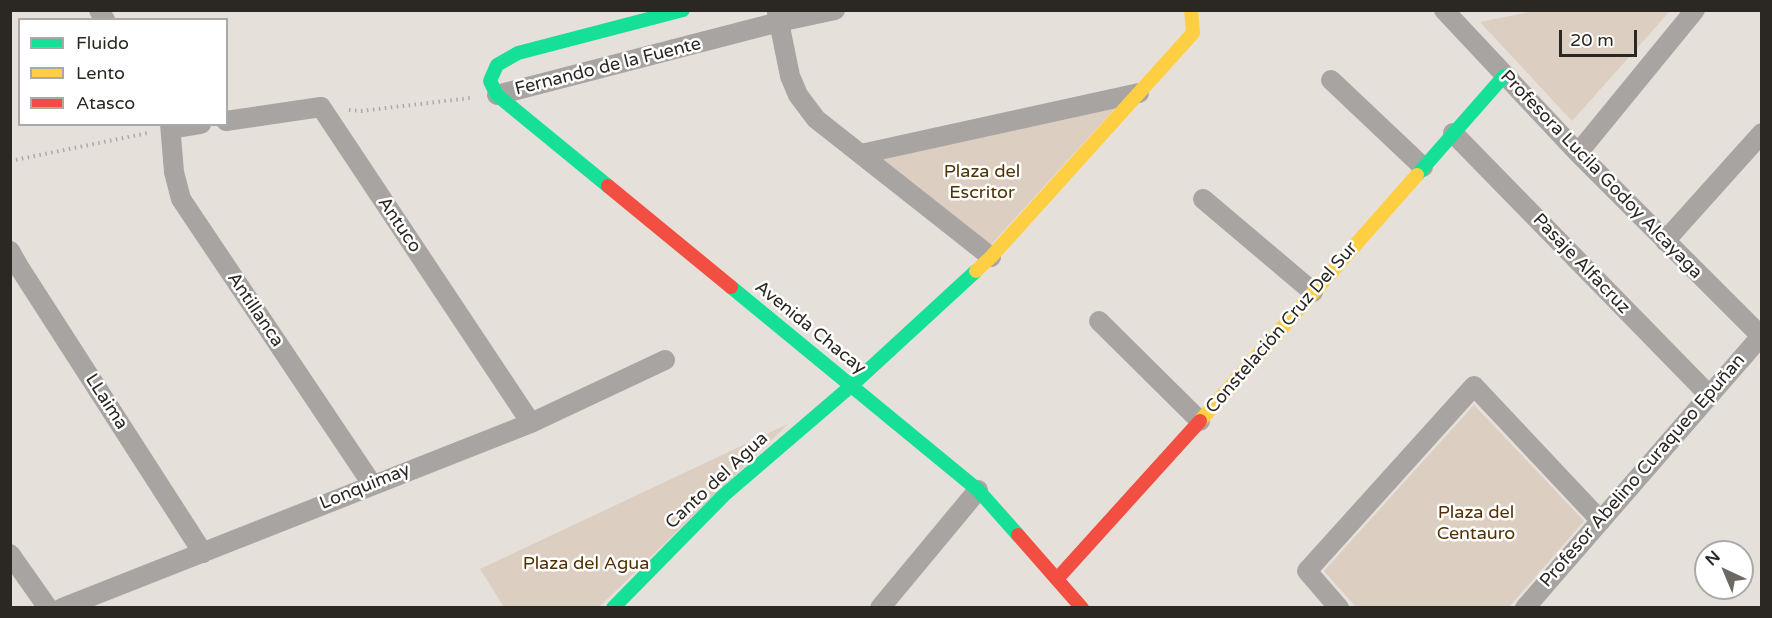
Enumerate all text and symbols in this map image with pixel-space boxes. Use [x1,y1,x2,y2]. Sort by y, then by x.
legend [18,18,228,126]
scale bar [1562,18,1640,56]
text: 20 m [1570,29,1614,51]
text: Fluido [76,32,129,54]
street label: Fernando de la Fuente [513,33,703,101]
text: Lento [76,62,125,84]
street label: Profesora Lucila Godoy Alcayaga [1495,66,1707,284]
text: Atasco [76,92,135,114]
park label: Plaza del Escritor [944,161,1020,204]
street label: Antuco [373,193,425,257]
street label: Pasaje Alfacruz [1528,209,1634,319]
street label: Constelación Cruz Del Sur [1202,238,1362,418]
street label: Antillanca [222,269,288,351]
street label: Avenida Chacay [750,277,870,379]
street label: Profesor Abelino Curaqueo Epuñan [1536,350,1750,592]
street label: LLaima [80,370,132,434]
street label: Canto del Agua [661,428,773,534]
street label: Lonquimay [317,459,413,515]
park label: Plaza del Centauro [1437,502,1515,544]
north arrow [1694,540,1754,600]
text: N [1701,547,1724,570]
park label: Plaza del Agua [523,553,649,575]

